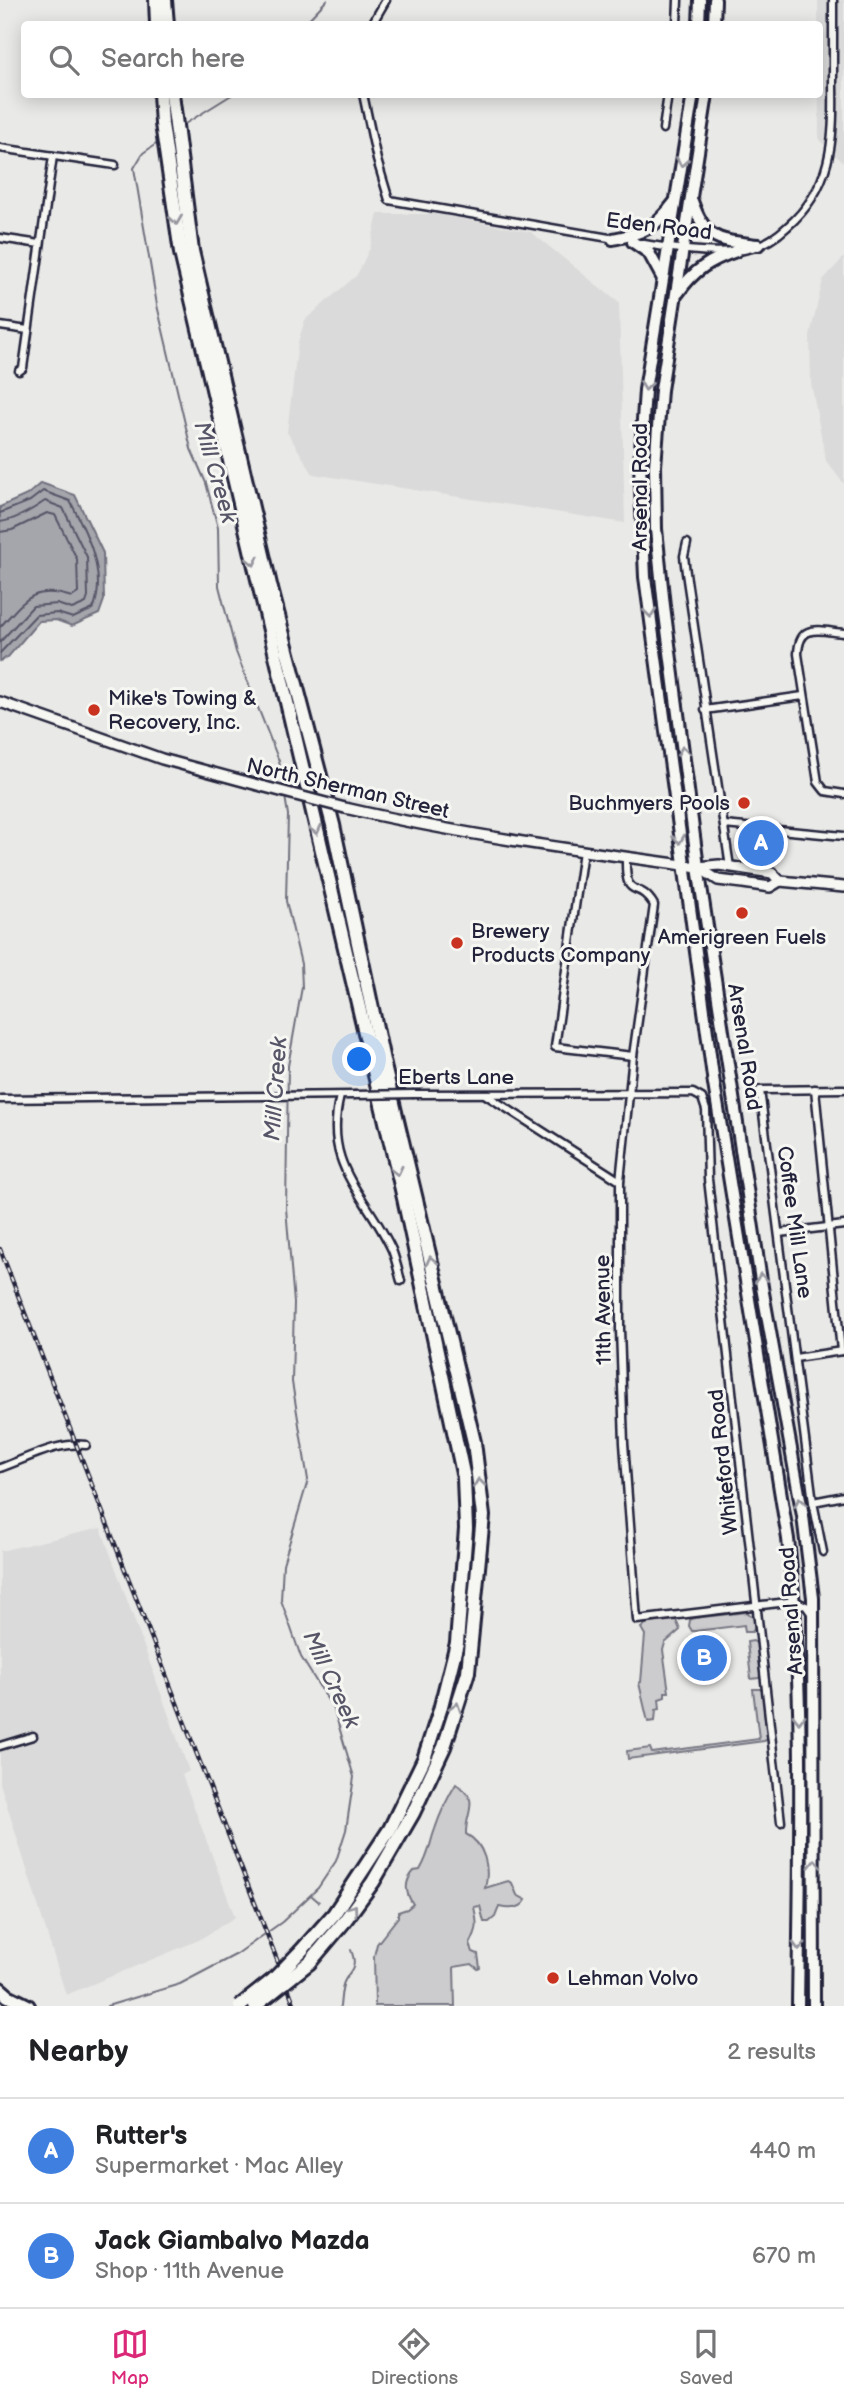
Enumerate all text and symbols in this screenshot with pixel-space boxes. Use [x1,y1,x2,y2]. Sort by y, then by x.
search box [21,21,823,98]
icon: search [45,41,83,79]
text: Search here [101,44,245,75]
one-way arrow [676,156,691,168]
street label: Eden Road [605,208,713,245]
one-way arrow [168,214,183,226]
one-way arrow [639,381,654,392]
water label: Mill Creek [187,418,243,527]
street label: Arsenal Road [628,423,653,551]
one-way arrow [245,555,259,567]
one-way arrow [642,607,657,619]
place label: Mike's Towing & Recovery, Inc. [108,686,257,735]
marker: Mike's Towing & Recovery, Inc. [86,702,102,718]
one-way arrow [676,745,691,757]
street label: North Sherman Street [244,753,452,824]
place label: Buchmyers Pools [568,791,730,816]
marker: Buchmyers Pools [736,795,752,811]
pin: A [738,817,784,869]
one-way arrow [308,824,323,836]
one-way arrow [671,833,686,845]
marker: Amerigreen Fuels [734,905,750,921]
place label: Brewery Products Company [471,919,651,968]
place label: Amerigreen Fuels [658,925,826,950]
marker: Brewery Products Company [449,935,465,951]
street label: Arsenal Road [722,982,767,1112]
water label: Mill Creek [258,1035,294,1142]
your location [342,1042,376,1076]
street label: Eberts Lane [398,1065,514,1090]
street label: Coffee Mill Lane [771,1144,818,1300]
one-way arrow [389,1165,404,1177]
one-way arrow [424,1255,439,1267]
street label: 11th Avenue [590,1255,617,1365]
one-way arrow [754,1272,769,1284]
street label: Whiteford Road [703,1388,744,1536]
one-way arrow [472,1477,487,1489]
one-way arrow [793,1496,808,1508]
street label: Arsenal Road [775,1546,808,1676]
water label: Mill Creek [296,1626,366,1733]
pin: B [681,1632,727,1684]
one-way arrow [448,1702,462,1714]
one-way arrow [791,1714,807,1724]
one-way arrow [807,1859,823,1869]
one-way arrow [345,1904,357,1917]
one-way arrow [791,1941,806,1952]
place label: Lehman Volvo [567,1966,698,1991]
marker: Lehman Volvo [545,1970,561,1986]
text: Nearby [28,2034,128,2070]
text: 2 results [727,2038,816,2066]
text: Rutter's [95,2121,187,2152]
text: A [44,2137,58,2165]
text: 440 m [749,2137,816,2165]
text: Supermarket · Mac Alley [95,2152,343,2180]
text: Jack Giambalvo Mazda [95,2226,370,2257]
text: B [43,2242,59,2270]
text: 670 m [752,2242,816,2270]
text: Shop · 11th Avenue [95,2257,284,2285]
tab: Map [111,2325,149,2390]
tab: Directions [371,2325,458,2390]
tab: Saved [680,2325,733,2390]

